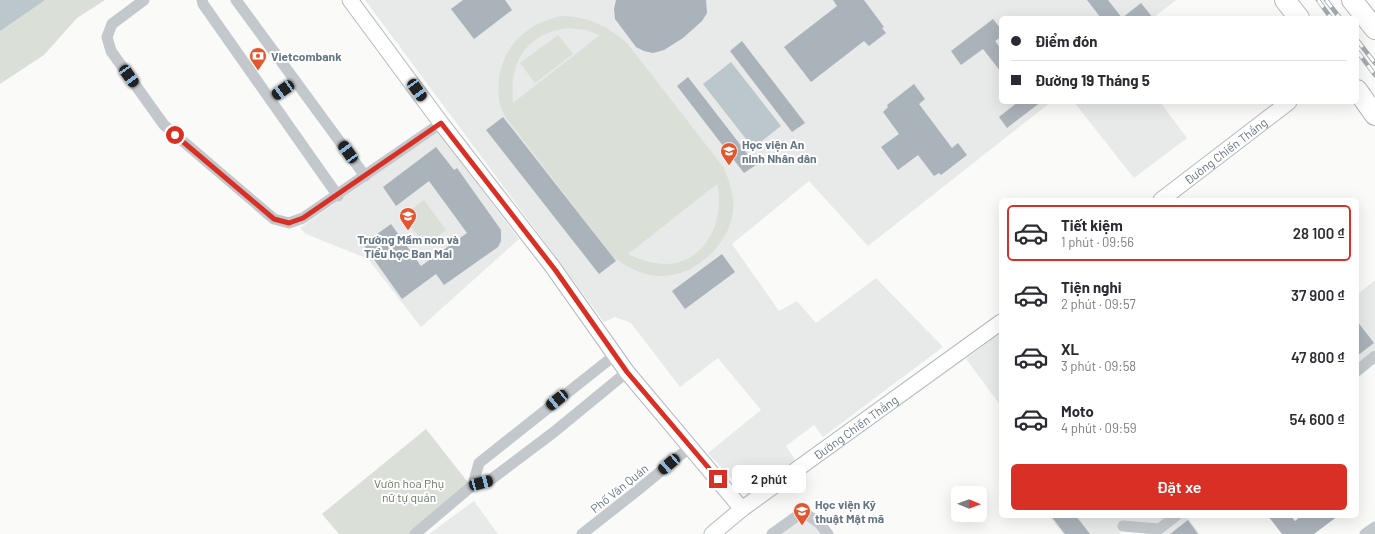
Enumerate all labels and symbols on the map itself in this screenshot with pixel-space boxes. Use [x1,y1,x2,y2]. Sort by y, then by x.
bank icon: Vietcombank [248,46,268,71]
place label: Vietcombank [271,49,342,63]
car [117,63,141,89]
car [405,77,429,103]
car [270,78,296,102]
street label: Đường Chiến Thắng [1181,115,1270,187]
route start [166,126,184,144]
place label: Học viện An ninh Nhân dân [742,137,817,165]
car [336,139,360,165]
school or university icon: Học viện An ninh Nhân dân [719,141,739,166]
school or university icon: Trường Mầm non và Tiểu học Ban Mai [398,206,418,231]
place label: Trường Mầm non và Tiểu học Ban Mai [357,232,459,260]
car [544,388,570,412]
street label: Đường Chiến Thắng [811,392,900,462]
car [656,452,682,476]
street label: Phố Văn Quán [587,461,651,515]
callout: 2 phút [732,465,806,493]
route end [709,470,727,488]
car [468,474,494,492]
park label: Vườn hoa Phụ nữ tự quản [374,476,444,504]
north arrow [951,486,987,522]
place label: Học viện Kỹ thuật Mật mã [815,497,884,525]
school or university icon: Học viện Kỹ thuật Mật mã [792,501,812,526]

